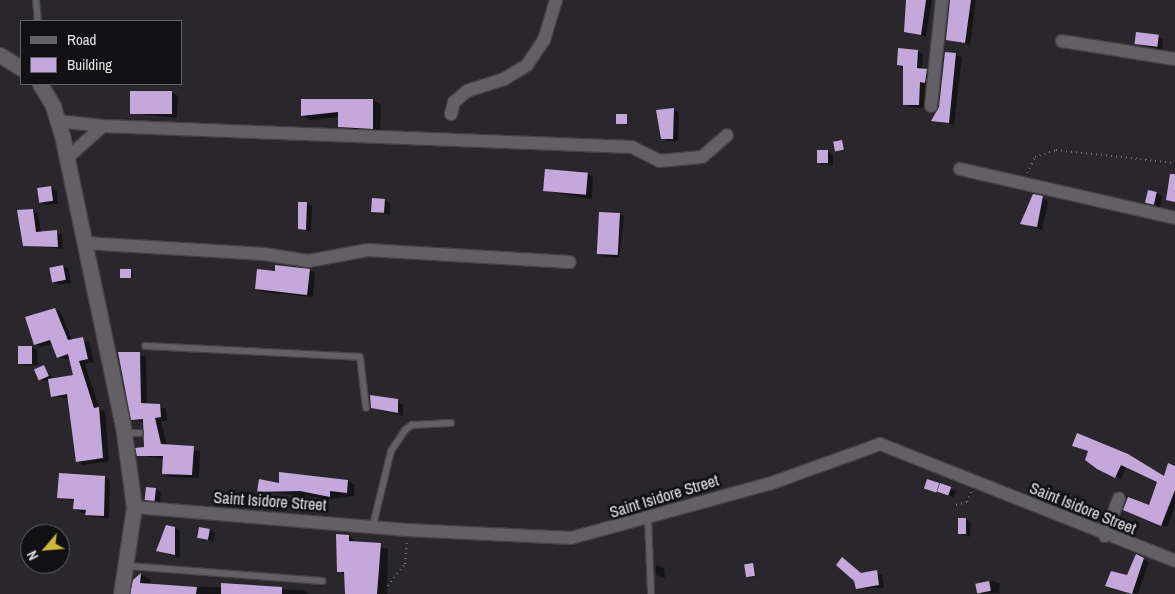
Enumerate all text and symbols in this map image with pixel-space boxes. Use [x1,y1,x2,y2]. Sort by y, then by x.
legend [20,20,182,85]
text: Road [67,29,96,50]
text: Building [67,54,112,75]
street label: Saint Isidore Street [607,470,721,522]
street label: Saint Isidore Street [1027,478,1139,538]
street label: Saint Isidore Street [213,487,327,515]
north arrow [20,524,70,574]
text: N [23,548,42,563]

